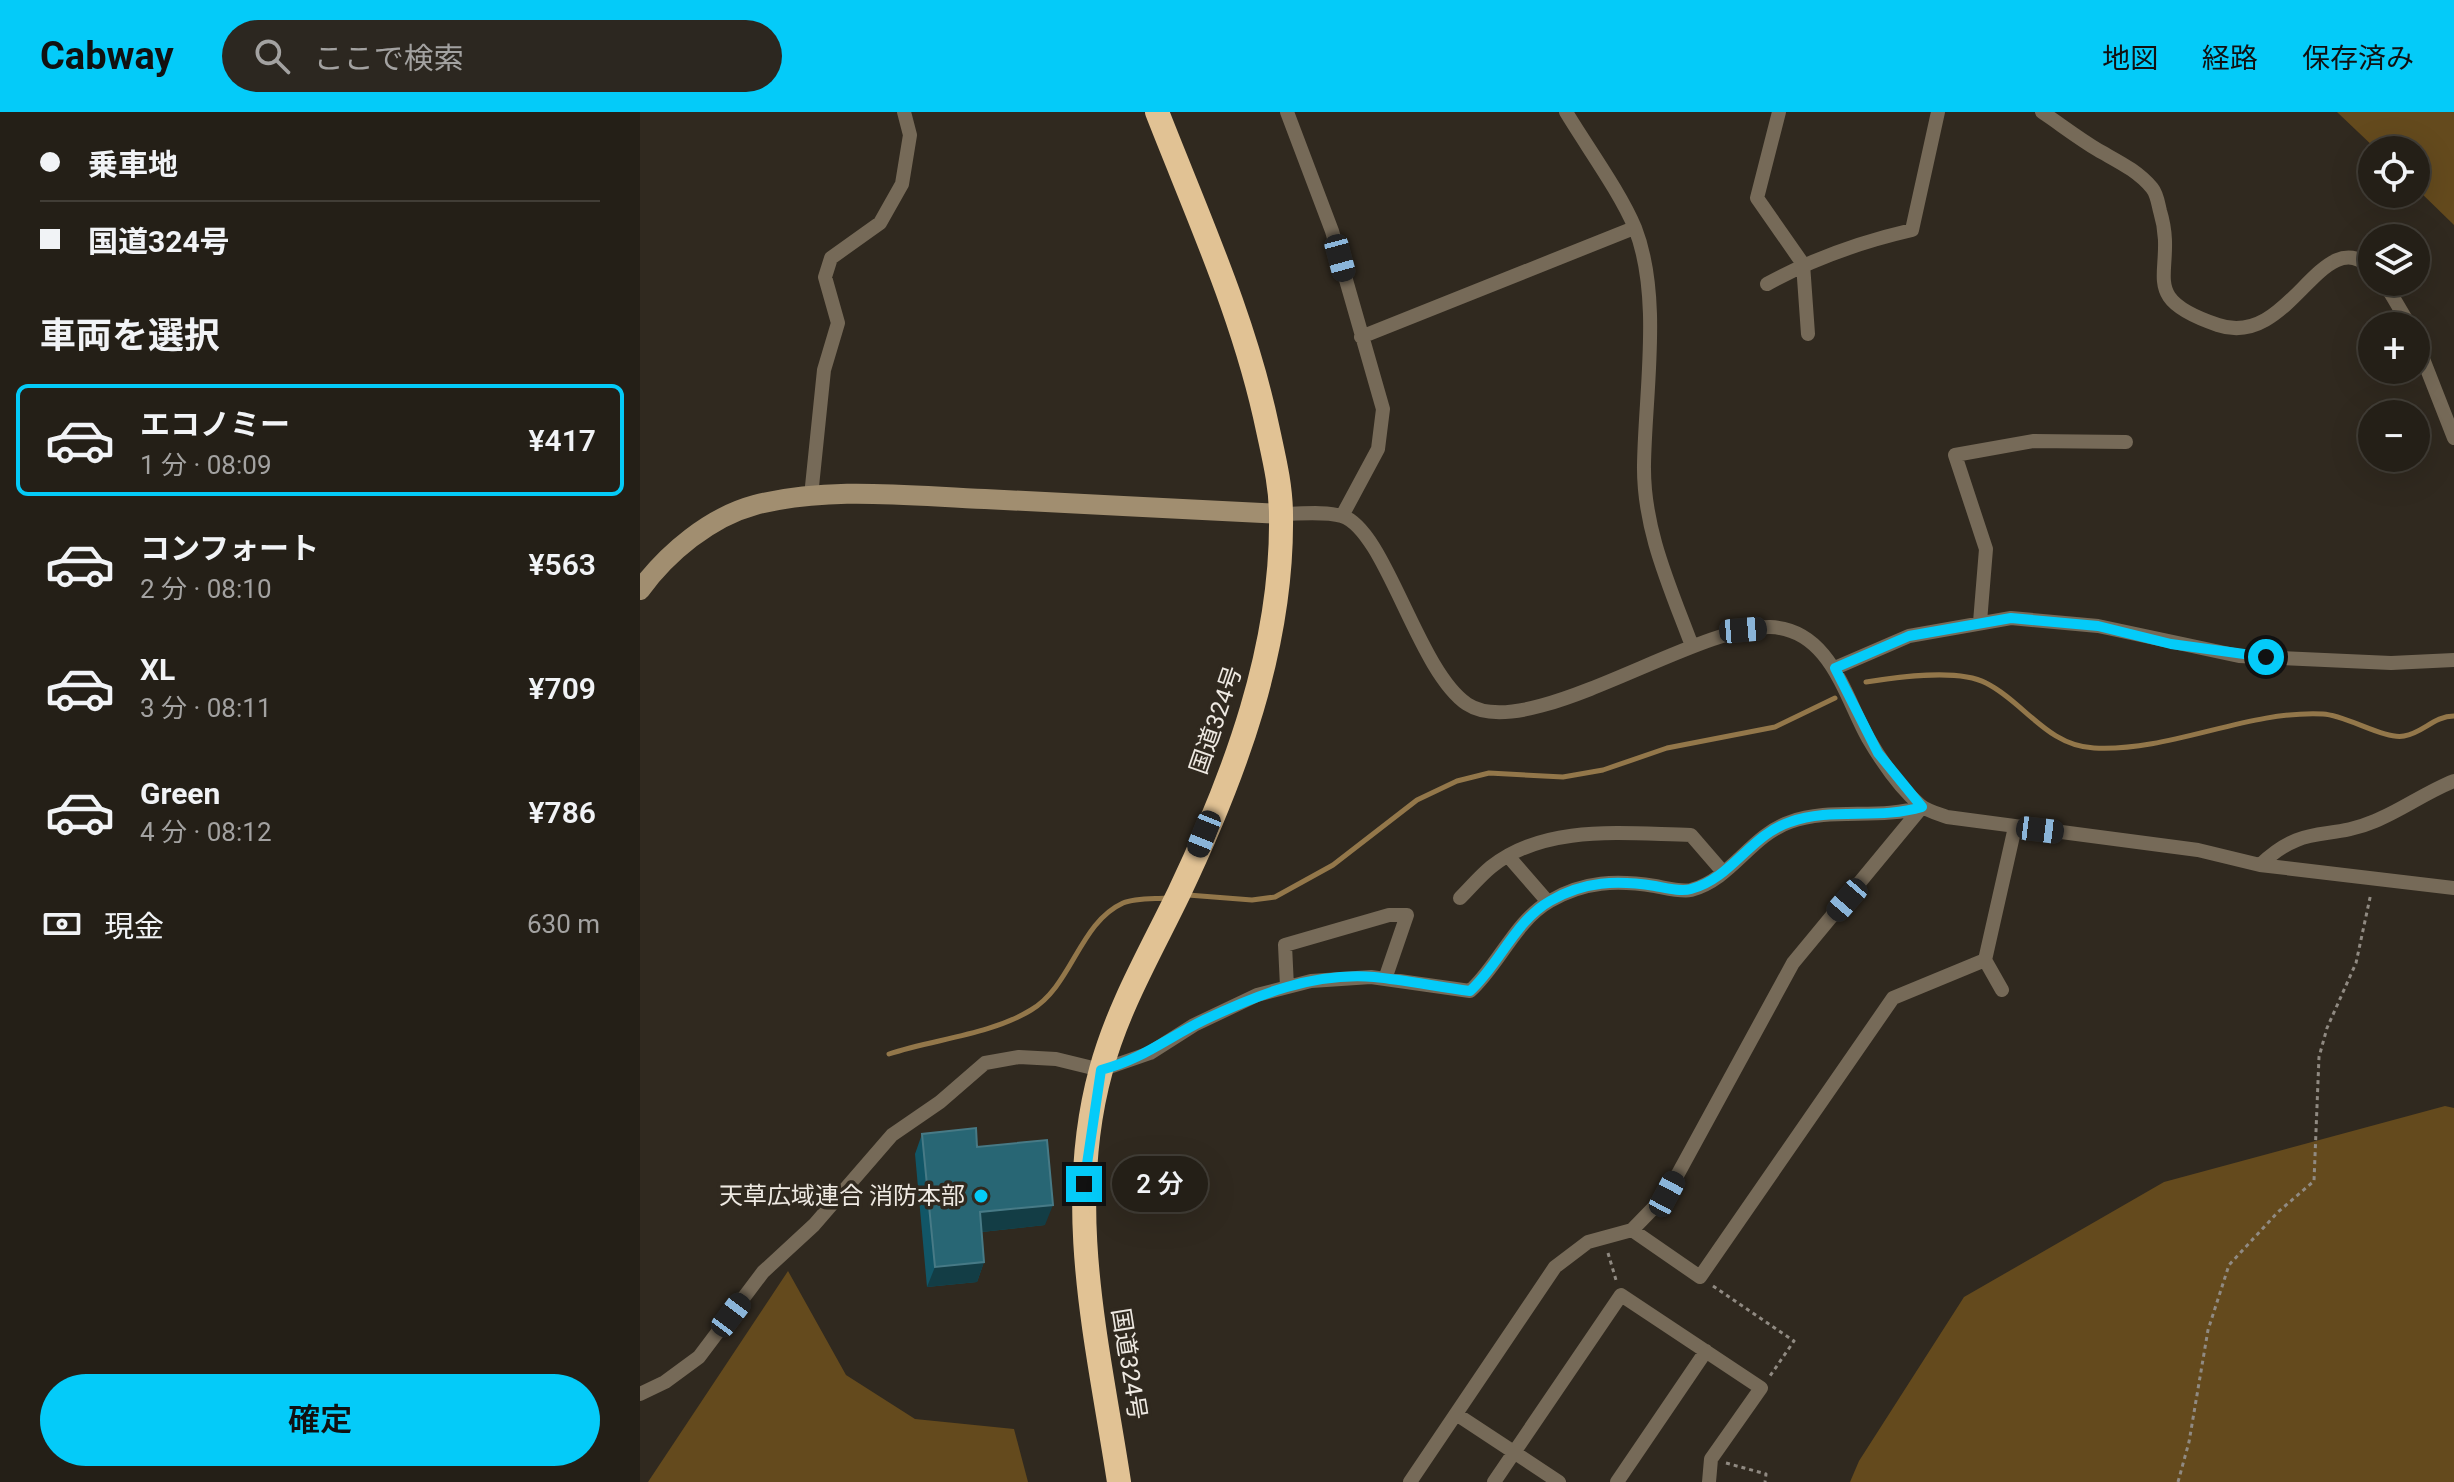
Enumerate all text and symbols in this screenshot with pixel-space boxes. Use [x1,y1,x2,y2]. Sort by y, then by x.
search box [222,20,782,92]
text: Cabway [40,34,174,78]
icon: search [250,34,294,78]
text: ここで検索 [314,41,464,76]
text: 地図 [2102,42,2158,75]
text: 経路 [2202,42,2258,75]
text: 保存済み [2302,42,2414,75]
map controls [2358,136,2430,472]
button: locate [2358,136,2430,208]
text: 乗車地 [88,147,178,182]
text: 国道324号 [88,224,230,259]
button: layers [2358,224,2430,296]
car [1322,232,1358,284]
button: + [2358,312,2430,384]
text: 車両を選択 [40,315,220,357]
button: − [2358,400,2430,472]
icon: car [44,404,116,476]
text: エコノミー [140,407,290,442]
text: ¥417 [529,423,596,458]
text: 1 分 · 08:09 [140,450,272,480]
icon: car [44,528,116,600]
text: コンフォート [140,531,319,566]
text: ¥563 [529,547,596,582]
text: 2 分 · 08:10 [140,574,272,604]
car [1718,616,1768,644]
route start [2248,639,2284,675]
icon: car [44,652,116,724]
text: XL [140,652,175,687]
street label: 国道324号 [1184,662,1248,778]
text: ¥709 [529,671,596,706]
text: 3 分 · 08:11 [140,693,272,723]
icon: car [44,776,116,848]
text: Green [140,776,220,811]
text: ¥786 [529,795,596,830]
car [1184,807,1224,861]
car [2015,815,2065,845]
text: 4 分 · 08:12 [140,817,272,847]
car [1822,874,1872,926]
icon: cash [40,902,84,946]
text: 現金 [104,909,164,944]
text: 630 m [527,909,600,939]
callout: 2 分 [1112,1156,1208,1212]
route end [1066,1166,1102,1202]
car [1645,1167,1689,1221]
text: 2 分 [1136,1169,1184,1199]
place label: 天草広域連合 消防本部 [719,1182,965,1210]
marker: 天草広域連合 消防本部 [972,1187,990,1205]
car [707,1289,755,1341]
street label: 国道324号 [1106,1306,1152,1422]
button: 確定 [40,1374,600,1466]

